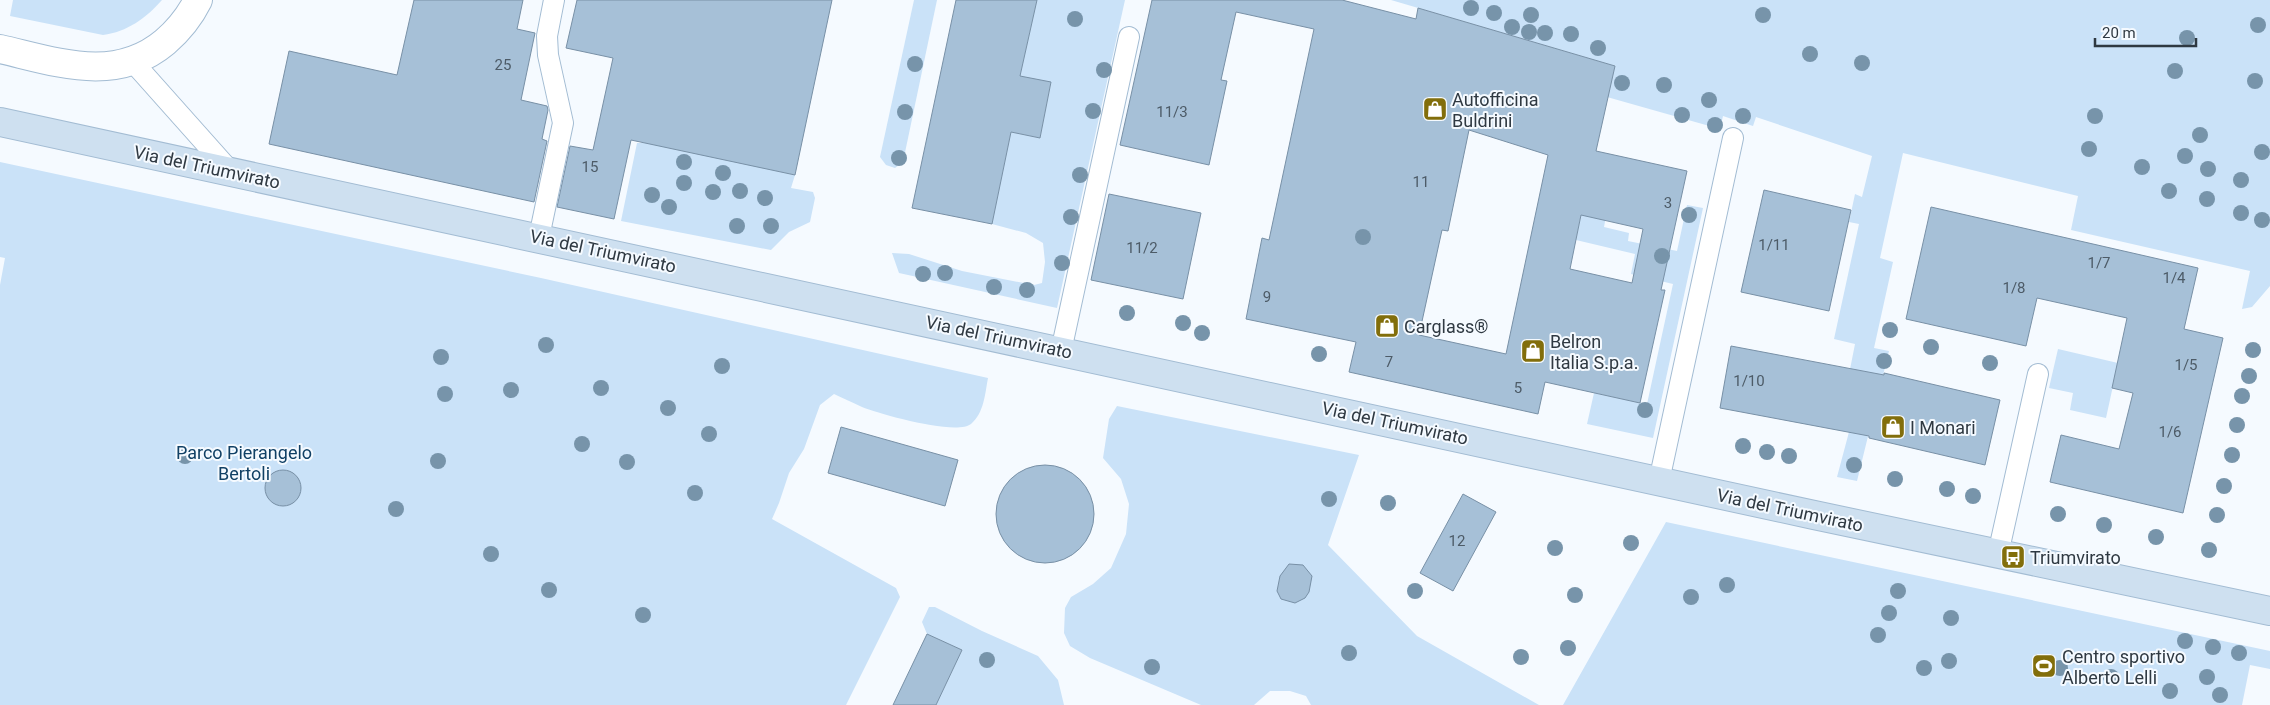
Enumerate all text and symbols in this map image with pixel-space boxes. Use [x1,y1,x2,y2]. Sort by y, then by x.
scale bar [2095,15,2196,47]
text: 20 m [2102,24,2136,42]
house number: 25 [495,56,511,74]
place label: Autofficina Buldrini [1452,89,1538,131]
shop icon: Autofficina Buldrini [1422,96,1448,122]
house number: 11/3 [1156,103,1188,121]
street label: Via del Triumvirato [132,141,282,193]
house number: 15 [582,158,598,176]
house number: 11 [1413,173,1429,191]
house number: 3 [1664,194,1672,212]
street label: Via del Triumvirato [528,225,678,277]
house number: 1/11 [1758,236,1790,254]
house number: 11/2 [1126,239,1158,257]
house number: 1/7 [2087,254,2111,272]
house number: 1/4 [2162,269,2186,287]
house number: 1/8 [2002,279,2026,297]
house number: 9 [1263,288,1271,306]
street label: Via del Triumvirato [924,311,1074,363]
shop icon: Carglass® [1374,313,1400,339]
place label: Carglass® [1404,316,1488,337]
place label: Belron Italia S.p.a. [1550,331,1638,373]
shop icon: Belron Italia S.p.a. [1520,338,1546,364]
house number: 7 [1385,353,1393,371]
house number: 1/5 [2174,356,2198,374]
house number: 1/10 [1733,372,1765,390]
house number: 5 [1514,379,1522,397]
street label: Via del Triumvirato [1320,397,1470,449]
shop icon: I Monari [1880,414,1906,440]
place label: I Monari [1910,417,1976,438]
house number: 1/6 [2158,423,2182,441]
park label: Parco Pierangelo Bertoli [176,442,312,484]
street label: Via del Triumvirato [1715,484,1865,536]
house number: 12 [1449,532,1465,550]
bus stop icon: Triumvirato [2000,544,2026,570]
place label: Triumvirato [2030,547,2121,568]
place label: Centro sportivo Alberto Lelli [2062,646,2185,688]
sports icon: Centro sportivo Alberto Lelli [2031,653,2057,679]

